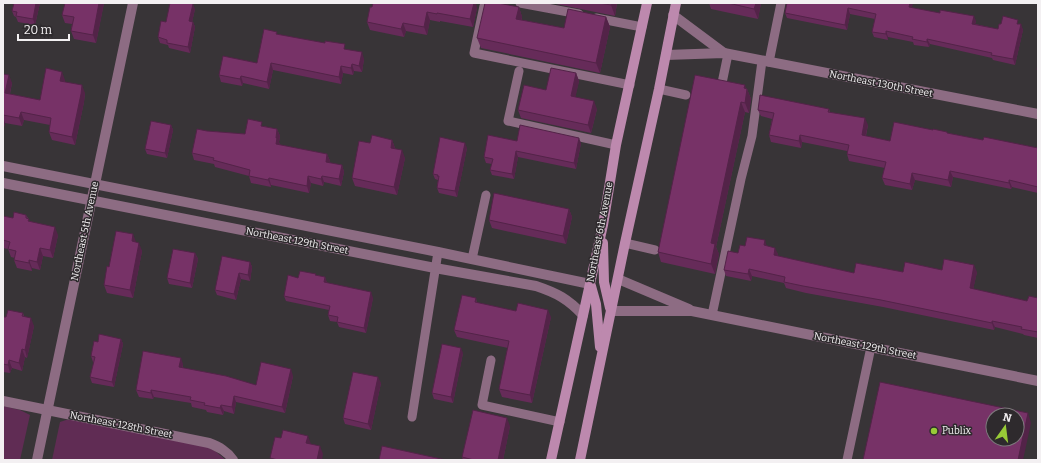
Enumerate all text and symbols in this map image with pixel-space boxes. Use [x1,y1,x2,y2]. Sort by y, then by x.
scale bar [18,16,69,42]
text: 20 m [24,23,53,37]
street label: Northeast 130th Street [828,68,934,100]
street label: Northeast 5th Avenue [69,180,101,282]
street label: Northeast 6th Avenue [584,181,616,283]
street label: Northeast 129th Street [245,225,350,257]
street label: Northeast 129th Street [813,330,918,362]
north arrow [985,407,1025,447]
street label: Northeast 128th Street [69,409,174,441]
text: N [1002,410,1013,425]
place label: Publix [942,425,971,437]
marker: Publix [929,426,939,436]

